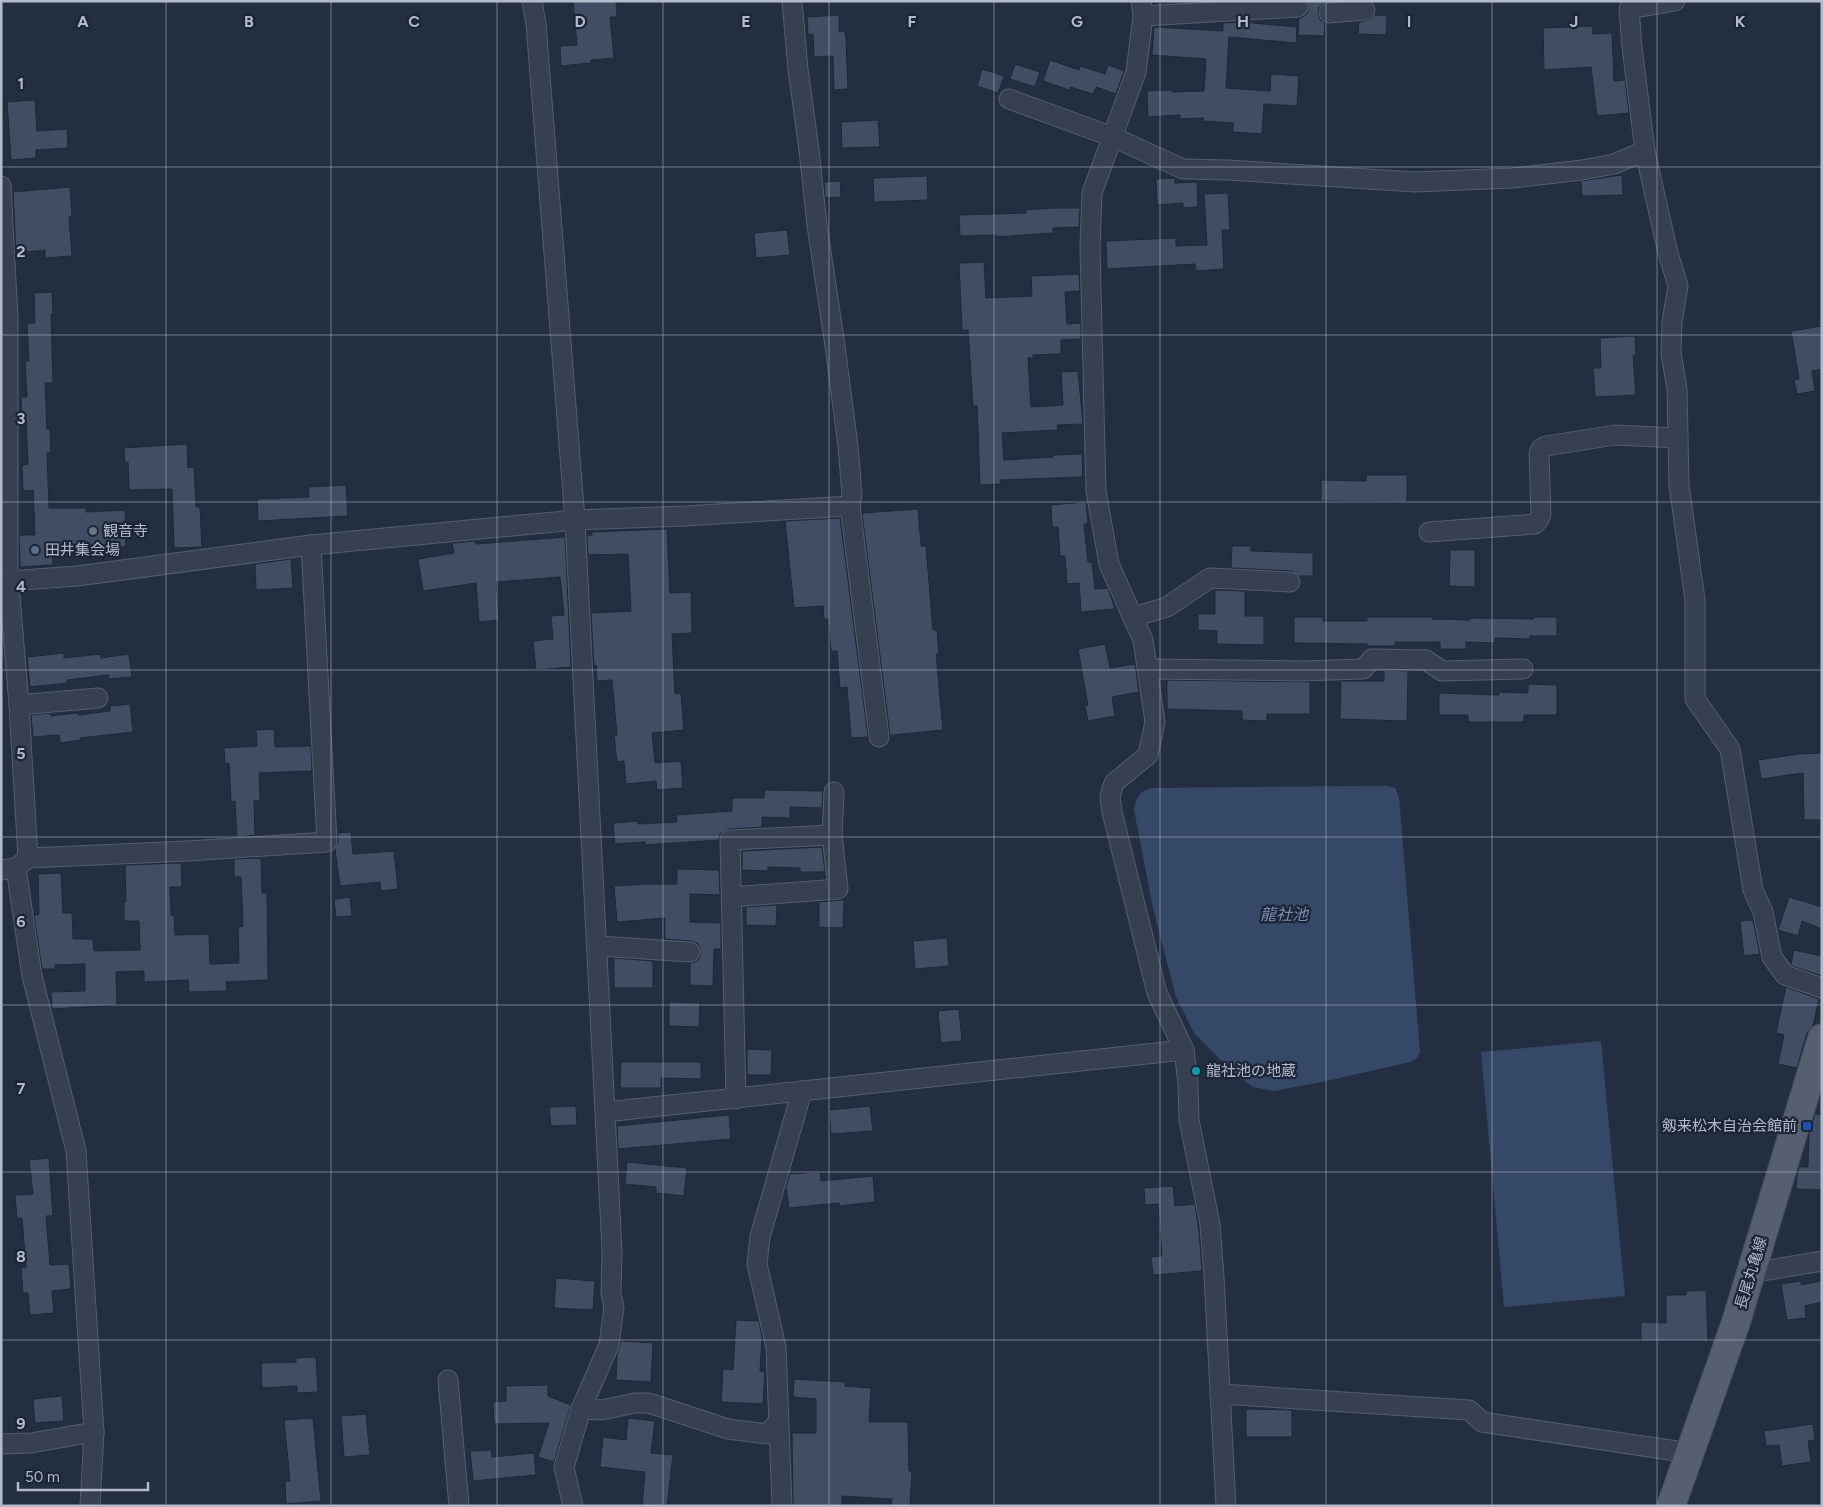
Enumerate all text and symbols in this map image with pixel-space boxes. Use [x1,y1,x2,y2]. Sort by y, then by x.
text: A [77,12,89,31]
text: B [244,12,254,31]
text: C [408,12,420,31]
text: D [574,12,586,31]
text: E [741,12,751,31]
text: F [908,12,917,31]
text: G [1071,12,1083,31]
text: H [1237,12,1249,31]
text: I [1407,12,1411,31]
text: J [1570,12,1578,31]
text: K [1735,12,1746,31]
text: 1 [18,74,24,93]
text: 2 [16,242,26,261]
text: 3 [17,409,26,428]
place label: 観音寺 [103,522,148,540]
marker: 観音寺 [87,525,99,537]
place label: 田井集会場 [45,541,120,559]
marker: 田井集会場 [29,544,41,556]
text: 4 [16,577,26,596]
text: 5 [16,744,26,763]
water label: 龍社池 [1260,905,1310,924]
text: 6 [16,912,26,931]
place label: 龍社池の地蔵 [1206,1062,1296,1080]
marker: 龍社池の地蔵 [1190,1065,1202,1077]
text: 7 [17,1079,26,1098]
place label: 剱来松木自治会館前 [1662,1117,1797,1135]
marker: 剱来松木自治会館前 [1801,1120,1813,1132]
street label: 長尾丸亀線 [1731,1234,1771,1312]
text: 8 [16,1247,26,1266]
text: 9 [16,1414,26,1433]
scale bar [18,1460,148,1492]
text: 50 m [25,1468,60,1486]

